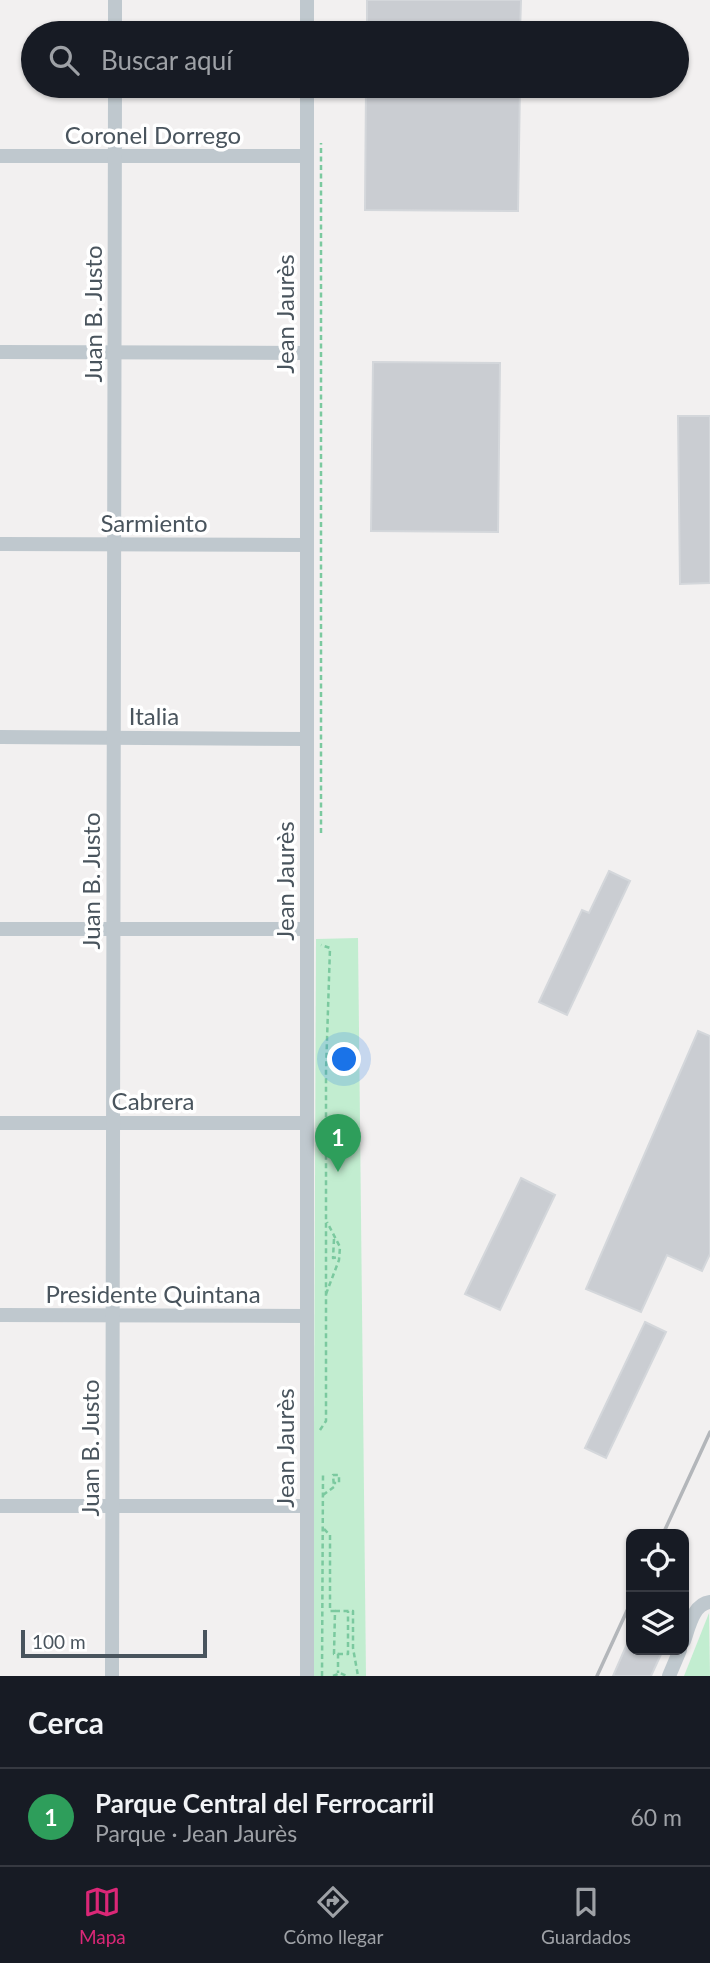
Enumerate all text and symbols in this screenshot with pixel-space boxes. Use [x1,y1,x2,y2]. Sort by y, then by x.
search box [21,21,689,98]
icon: search [45,41,83,79]
text: Buscar aquí [101,44,232,76]
street label: Coronel Dorrego [65,120,241,149]
street label: Juan B. Justo [78,245,107,383]
street label: Jean Jaurès [270,254,299,374]
street label: Sarmiento [100,508,208,537]
street label: Italia [129,701,179,730]
street label: Juan B. Justo [76,812,105,950]
street label: Jean Jaurès [270,821,299,941]
your location [327,1042,361,1076]
street label: Cabrera [112,1086,194,1115]
pin: 1 [315,1114,361,1172]
street label: Presidente Quintana [45,1279,261,1308]
street label: Juan B. Justo [75,1379,104,1517]
street label: Jean Jaurès [270,1388,299,1508]
map controls [626,1529,689,1655]
button: locate [626,1529,689,1592]
button: layers [626,1592,689,1655]
scale bar [21,1627,206,1659]
text: 100 m [32,1630,86,1653]
text: Cerca [28,1704,104,1740]
text: Parque Central del Ferrocarril [95,1787,434,1819]
text: 1 [44,1803,58,1831]
text: 60 m [631,1803,682,1831]
text: Parque · Jean Jaurès [95,1819,297,1847]
tab: Mapa [79,1883,126,1948]
tab: Cómo llegar [284,1883,383,1948]
tab: Guardados [541,1883,631,1948]

